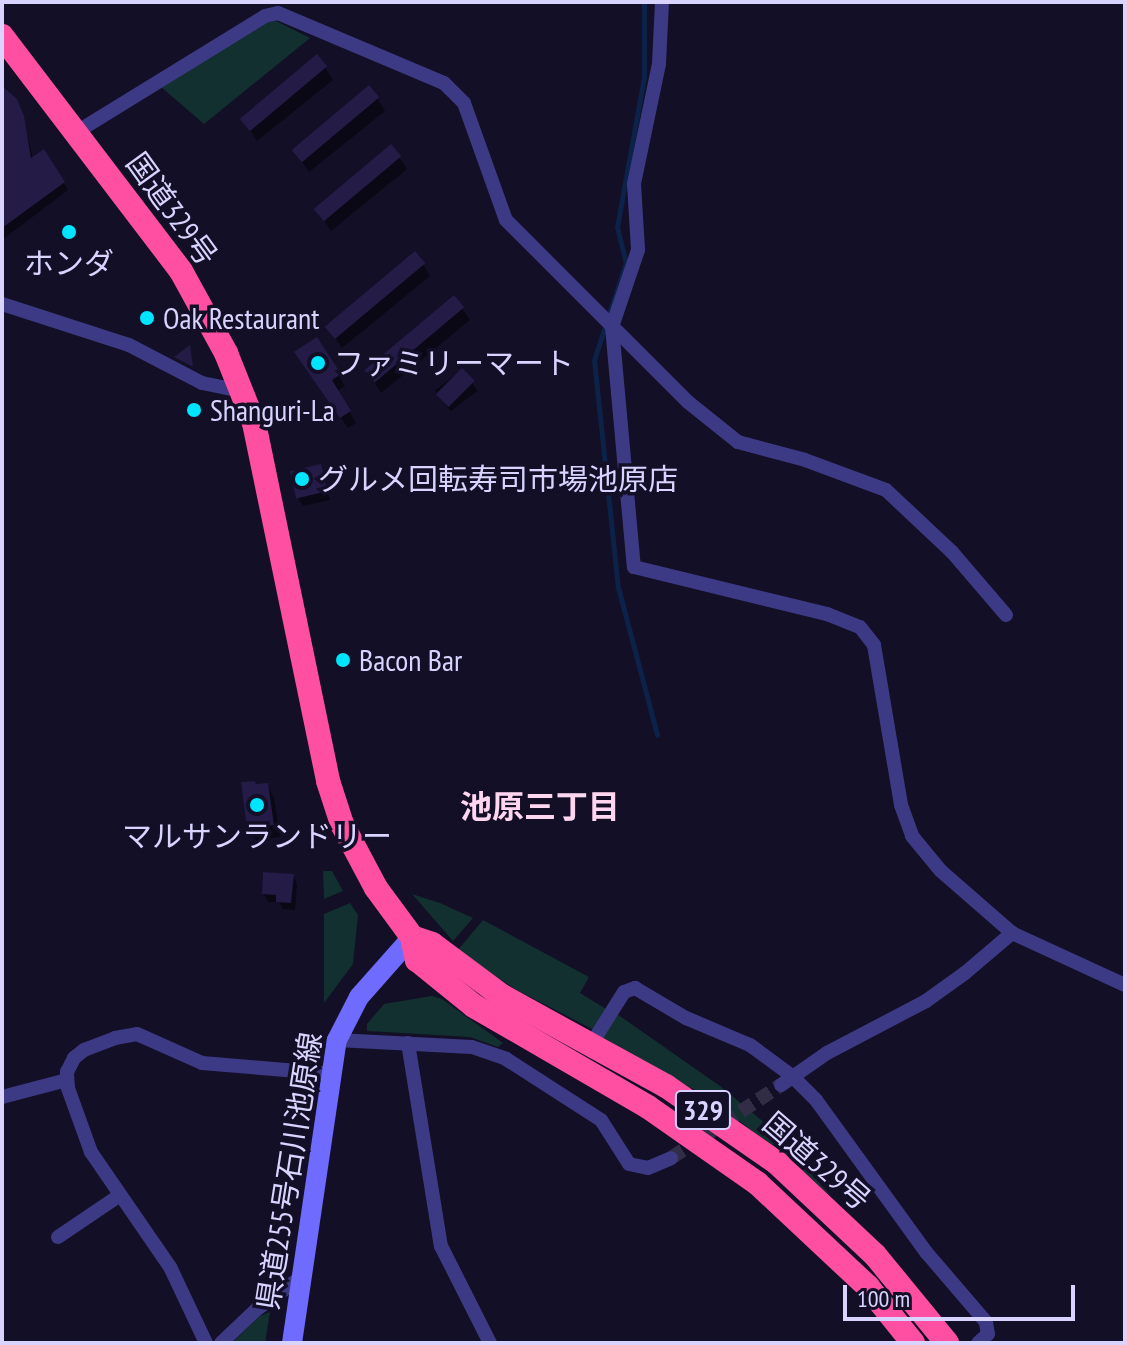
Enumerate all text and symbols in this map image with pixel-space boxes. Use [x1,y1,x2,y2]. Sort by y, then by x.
street label: 国道329号 [119,146,225,272]
marker: ホンダ [60,223,78,241]
place label: ホンダ [24,245,114,281]
place label: Oak Restaurant [163,300,320,336]
marker: Oak Restaurant [138,309,156,327]
place label: ファミリーマート [334,345,574,381]
marker: ファミリーマート [309,354,327,372]
place label: Shanguri-La [210,392,335,428]
marker: Shanguri-La [185,401,203,419]
place label: グルメ回転寿司市場池原店 [318,461,678,497]
marker: グルメ回転寿司市場池原店 [293,470,311,488]
place label: Bacon Bar [359,642,462,678]
marker: Bacon Bar [334,651,352,669]
district label: 池原三丁目 [460,787,620,825]
marker: マルサンランドリー [248,796,266,814]
place label: マルサンランドリー [122,818,392,854]
street label: 県道255号石川池原線 [249,1030,329,1312]
road number: 329 [673,1086,733,1134]
street label: 国道329号 [756,1105,878,1217]
scale bar [847,1269,1079,1319]
text: 100 m [857,1283,910,1314]

